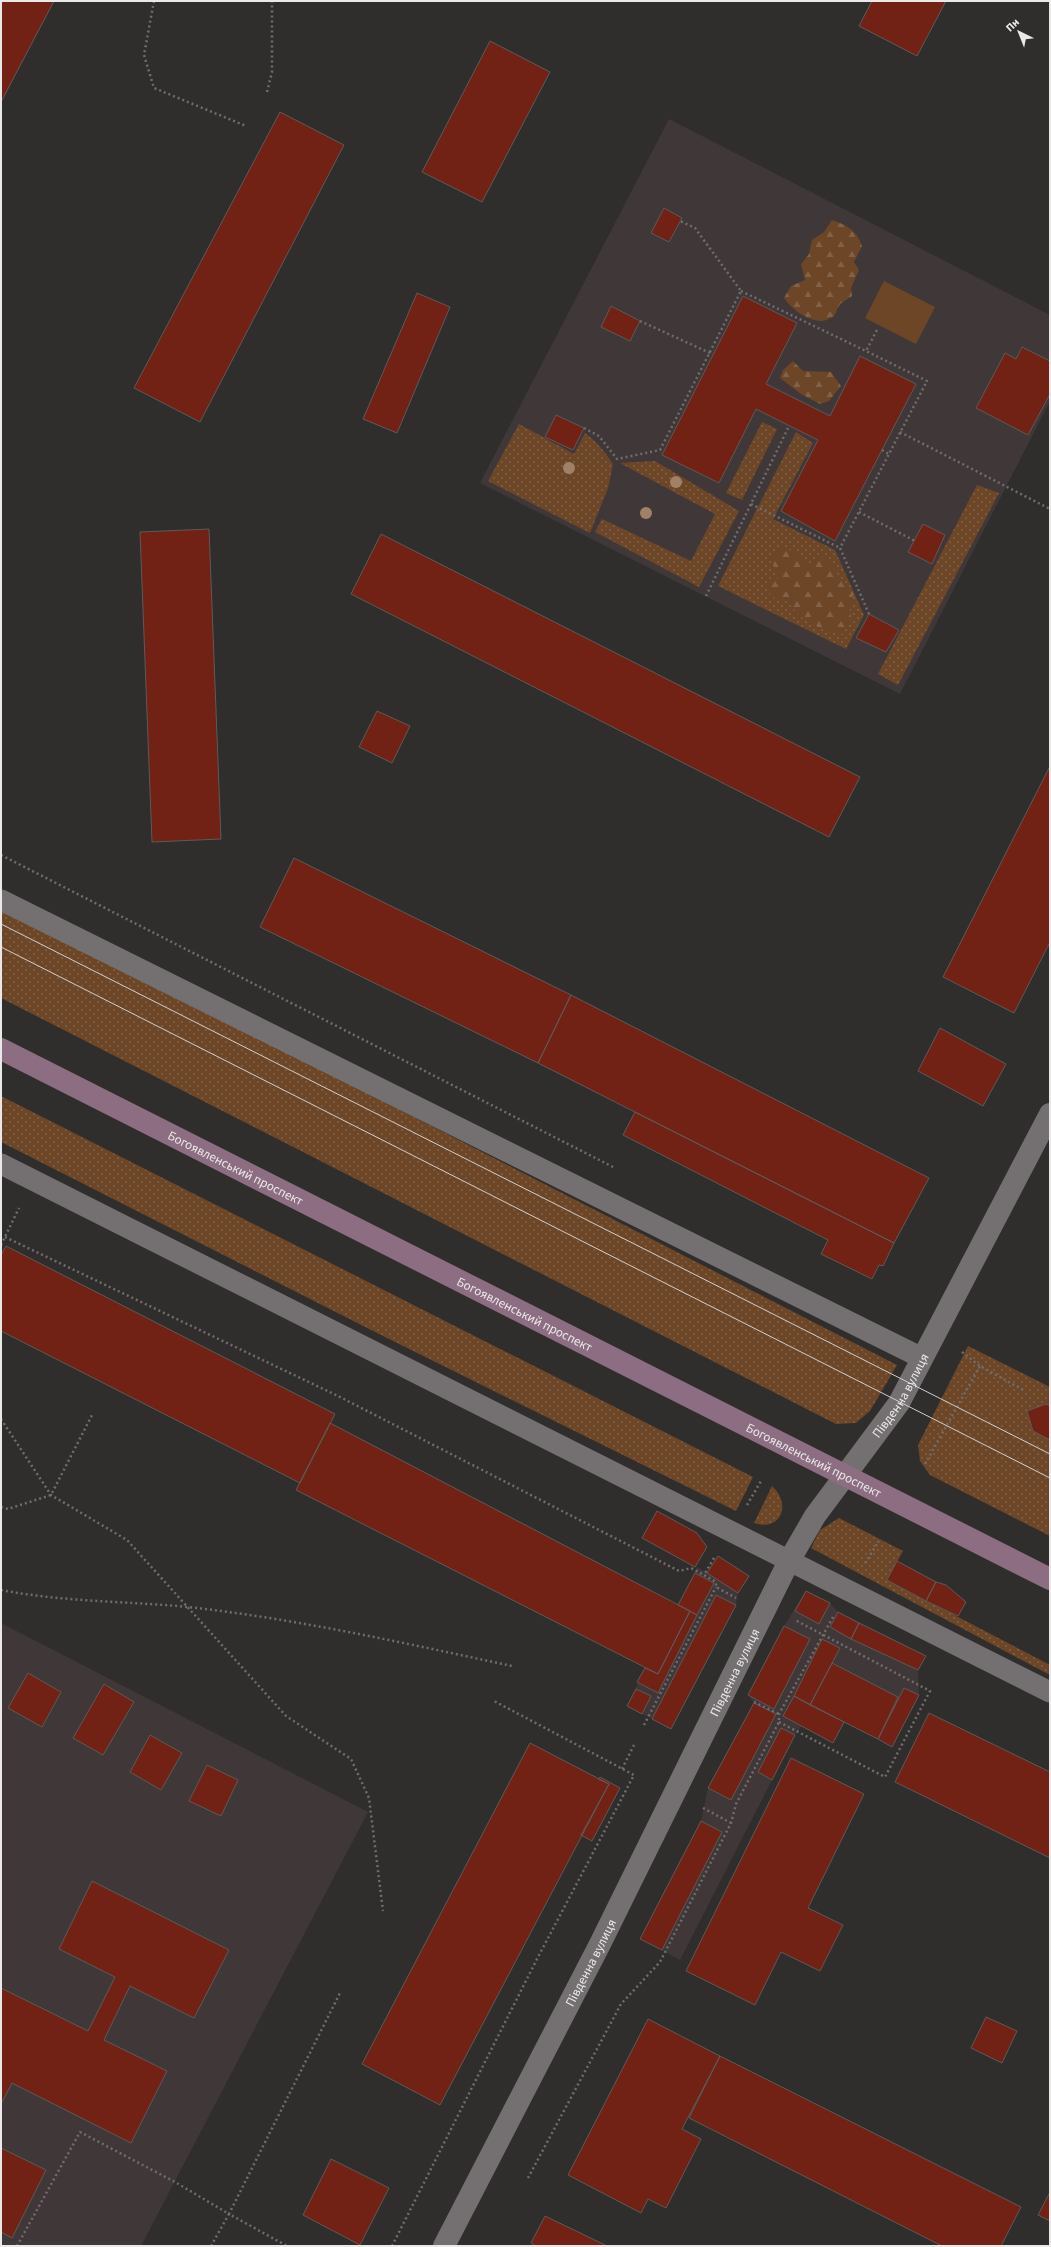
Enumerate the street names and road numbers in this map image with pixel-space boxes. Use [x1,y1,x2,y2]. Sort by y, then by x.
street label: Богоявленський проспект [164,1127,306,1210]
street label: Богоявленський проспект [454,1273,595,1356]
street label: Південна вулиця [868,1350,933,1442]
street label: Богоявленський проспект [743,1419,885,1503]
street label: Південна вулиця [706,1626,764,1720]
street label: Південна вулиця [561,1916,621,2010]

